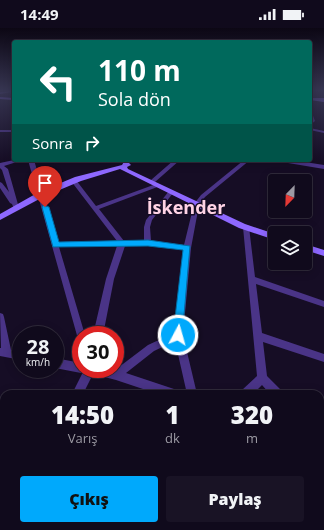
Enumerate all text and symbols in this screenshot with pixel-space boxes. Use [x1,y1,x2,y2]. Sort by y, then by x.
text: 14:49 [20,4,59,24]
text: 110 m [98,51,181,89]
icon: left [32,56,84,108]
text: Sola dön [98,87,171,111]
icon: right [81,132,103,154]
text: Sonra [32,133,73,153]
pin [28,166,62,207]
icon: arrive [34,172,56,194]
north arrow [268,174,312,218]
map controls [268,174,312,270]
district label: İskender [147,195,225,219]
button: layers [268,226,312,270]
position arrow [157,314,199,356]
speed limit sign: 30 [72,326,124,378]
text: 28 [27,333,49,360]
text: km/h [26,355,50,369]
text: 14:50 [51,398,114,431]
text: 1 [165,398,180,431]
text: 320 [231,398,273,431]
text: Varış [68,429,97,447]
text: dk [165,429,180,447]
text: m [246,429,258,447]
button: Çıkış [20,476,158,522]
button: Paylaş [166,476,304,522]

